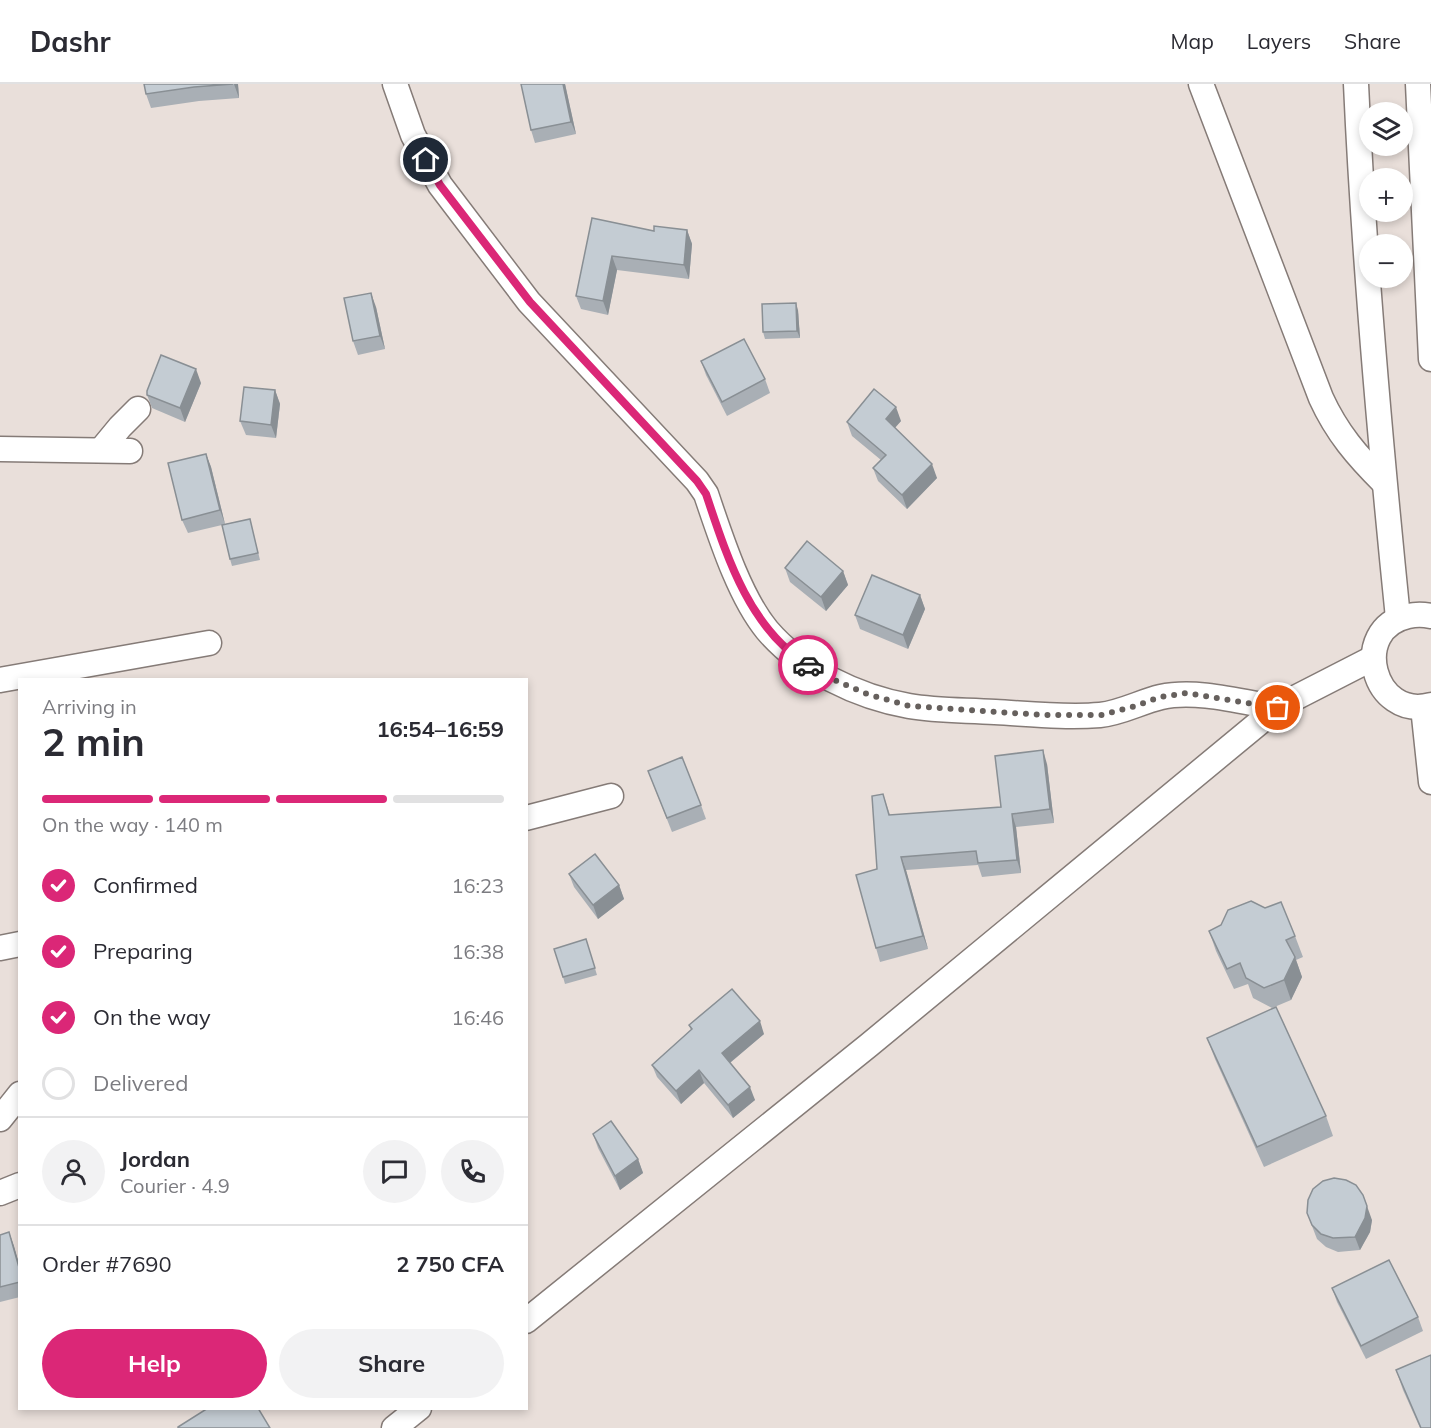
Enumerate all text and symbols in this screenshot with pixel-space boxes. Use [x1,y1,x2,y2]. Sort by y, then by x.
text: Dashr [30,24,111,59]
text: Map [1171,28,1214,54]
text: Layers [1247,28,1311,54]
text: Share [1344,28,1401,54]
map controls [1359,102,1413,288]
button: layers [1359,102,1413,156]
pin [400,134,451,185]
icon: home [409,143,442,176]
button: + [1359,168,1413,222]
button: − [1359,234,1413,288]
courier [778,635,838,695]
icon: car [792,649,825,682]
pin [1252,682,1303,733]
icon: bag [1261,691,1294,724]
text: Arriving in [42,694,137,719]
text: 16:54–16:59 [376,715,504,743]
text: 2 min [42,717,145,766]
text: On the way · 140 m [42,812,223,837]
icon: check [42,869,75,902]
text: Confirmed [93,871,198,899]
text: 16:23 [451,873,504,898]
icon: check [42,935,75,968]
text: Preparing [93,937,193,965]
text: 16:38 [451,939,504,964]
icon: check [42,1001,75,1034]
text: On the way [93,1003,211,1031]
text: 16:46 [451,1005,504,1030]
text: Delivered [93,1069,188,1097]
button: person [42,1140,105,1203]
button: chat [363,1140,426,1203]
button: phone [441,1140,504,1203]
text: Jordan [120,1145,190,1173]
text: Courier · 4.9 [120,1173,230,1198]
text: Order #7690 [42,1250,172,1278]
text: 2 750 CFA [396,1250,504,1278]
button: Help [42,1329,267,1398]
button: Share [279,1329,504,1398]

